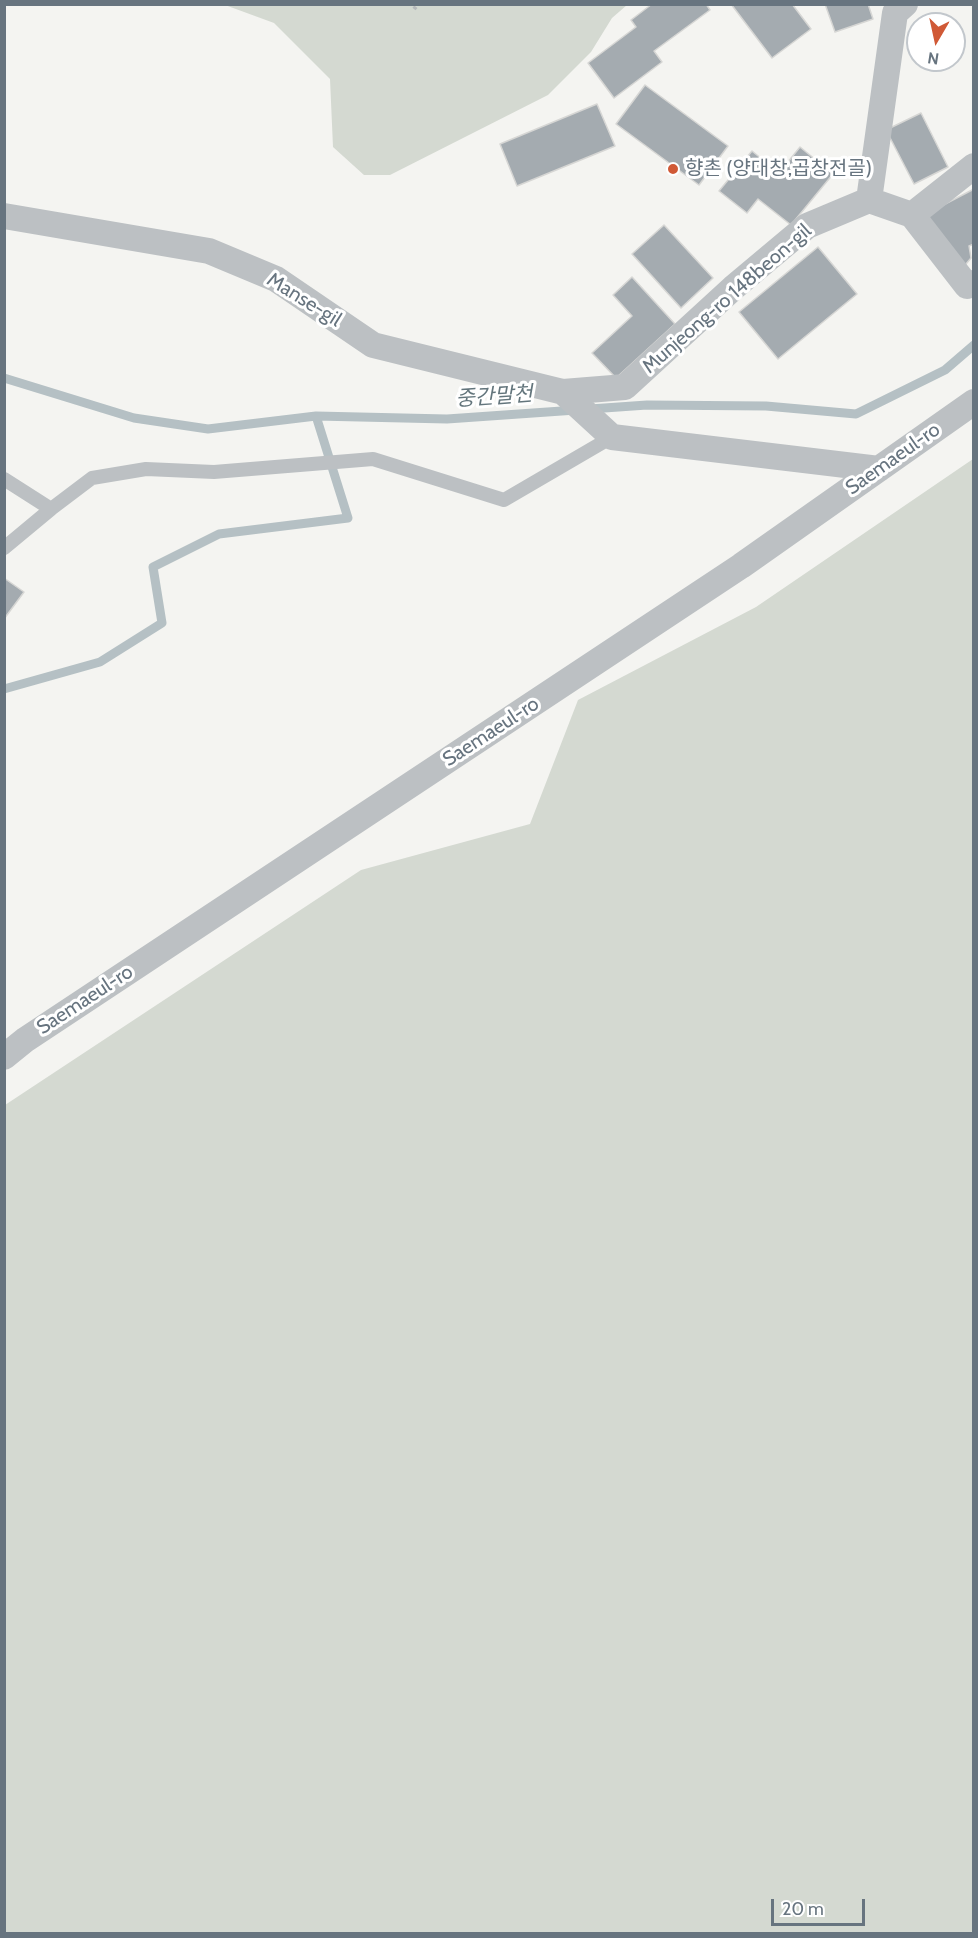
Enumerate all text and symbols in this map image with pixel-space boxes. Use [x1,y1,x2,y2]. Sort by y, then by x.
north arrow [906,12,966,72]
text: N [926,48,940,69]
place label: 향촌 (양대창,곱창전골) [685,157,872,181]
marker: 향촌 (양대창,곱창전골) [666,162,680,176]
street label: Munjeong-ro 148beon-gil [638,219,816,379]
street label: Manse-gil [262,268,346,332]
water label: 중간말천 [455,382,533,412]
street label: Saemaeul-ro [841,418,945,500]
street label: Saemaeul-ro [438,692,544,772]
street label: Saemaeul-ro [32,960,138,1040]
scale bar [774,1887,868,1925]
text: 20 m [782,1898,824,1920]

